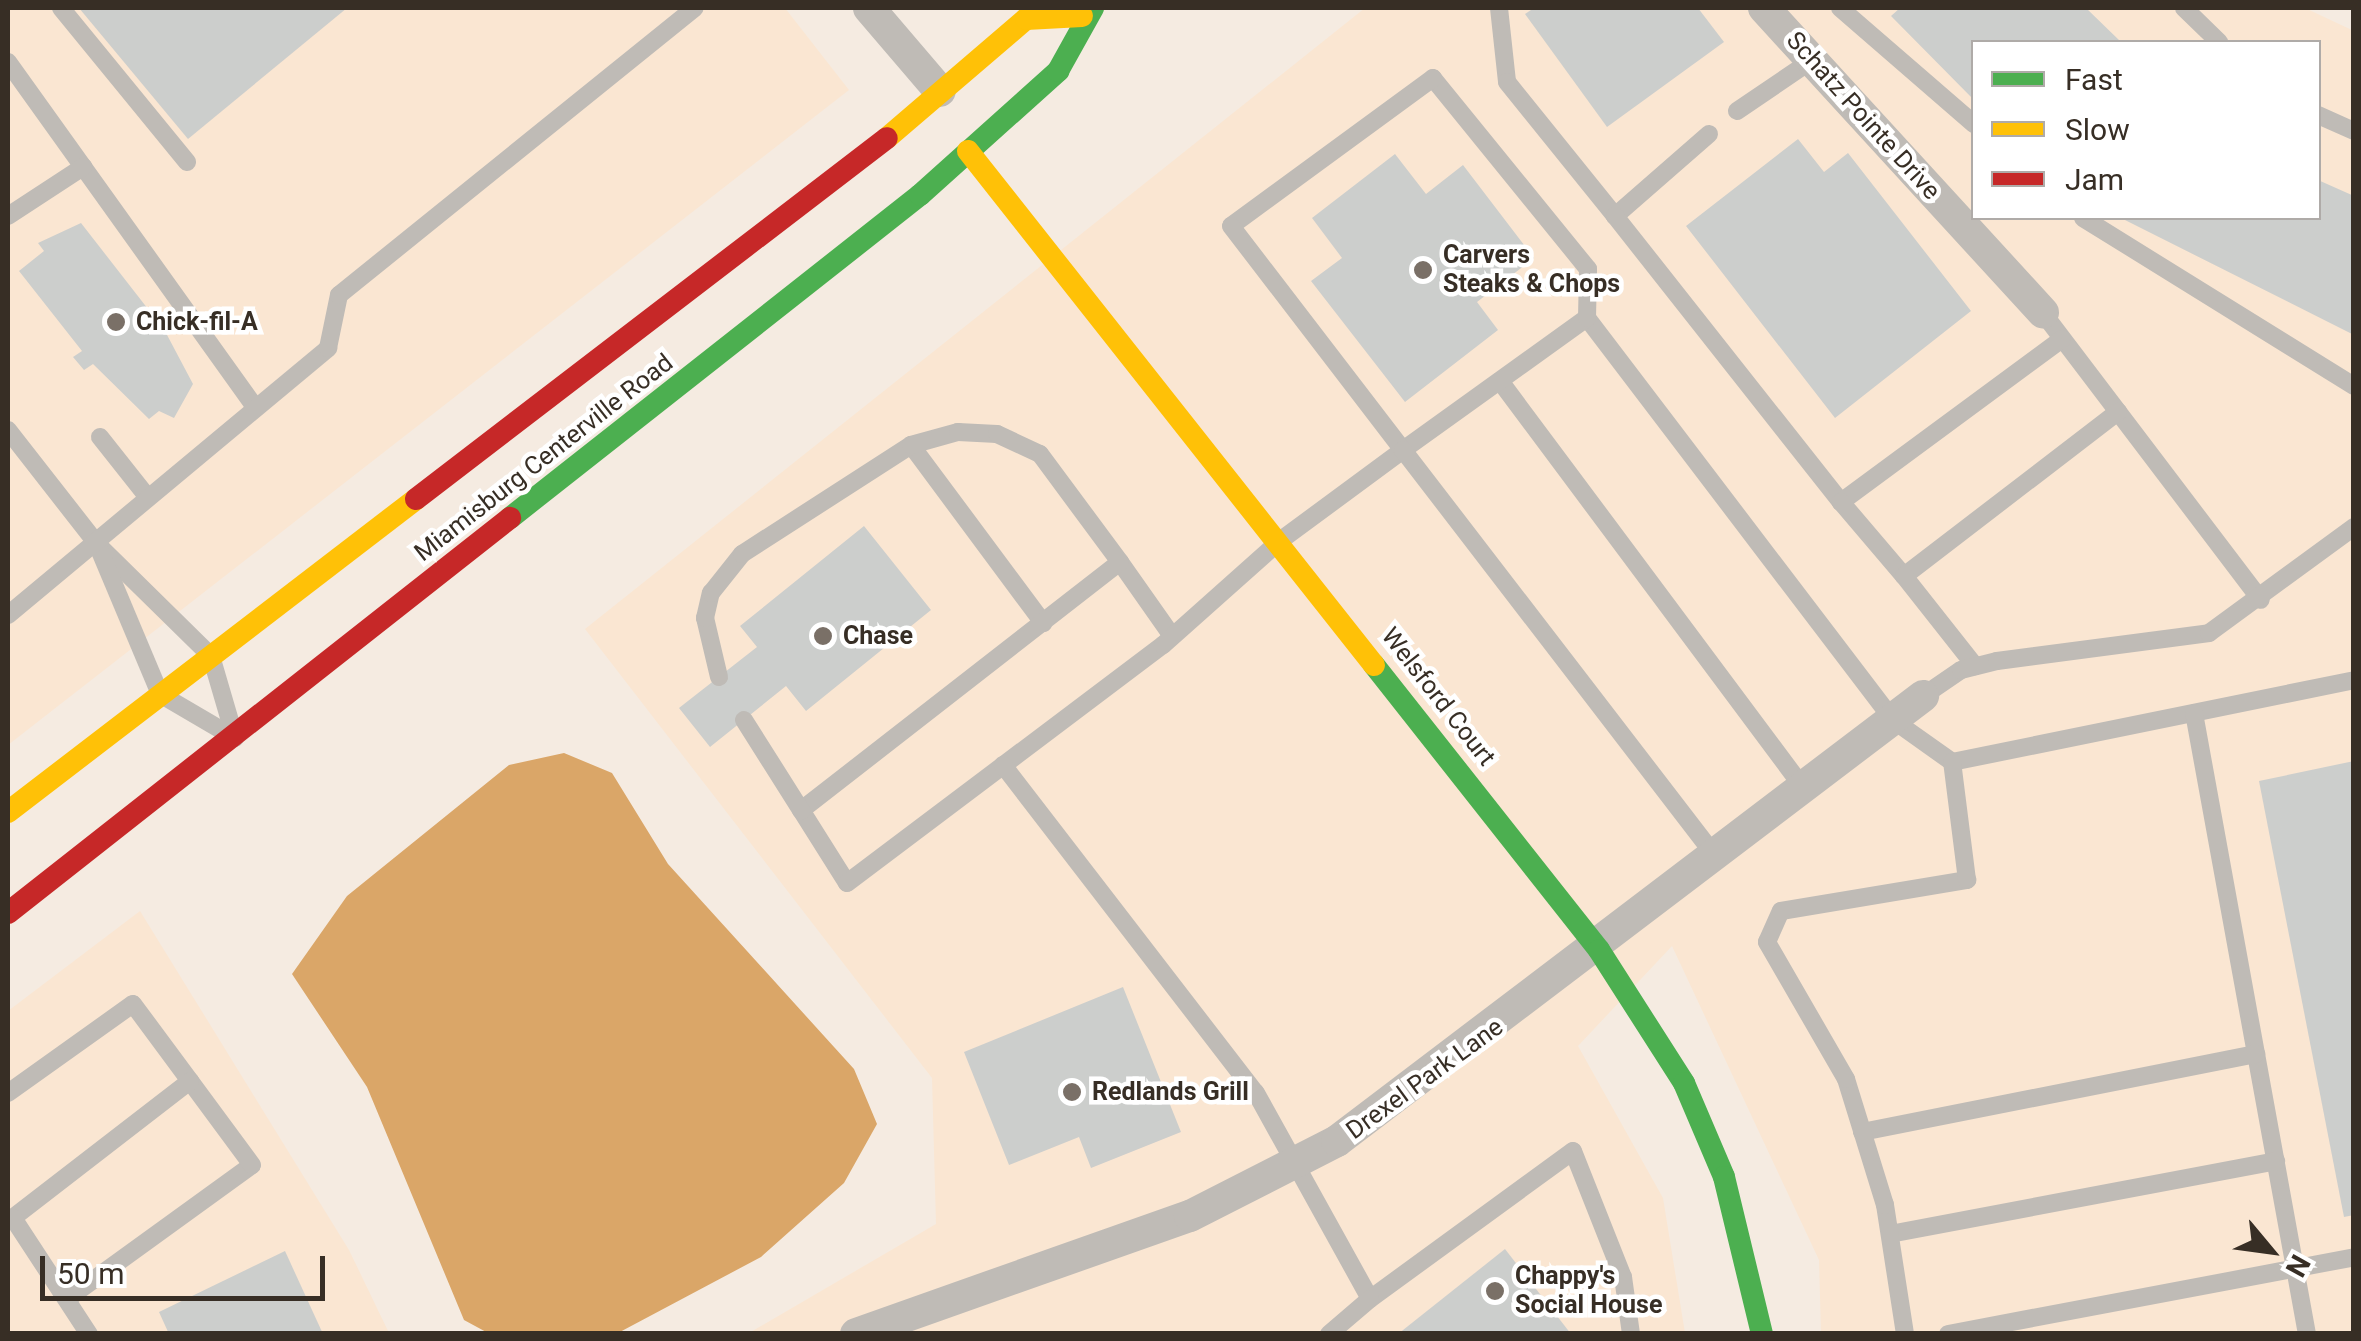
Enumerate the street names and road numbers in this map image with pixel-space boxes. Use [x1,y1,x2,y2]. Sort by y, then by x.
street label: Schatz Pointe Drive [1780,26,1946,206]
street label: Miamisburg Centerville Road [409,348,679,568]
street label: Welsford Court [1375,622,1501,772]
street label: Drexel Park Lane [1341,1012,1509,1146]

